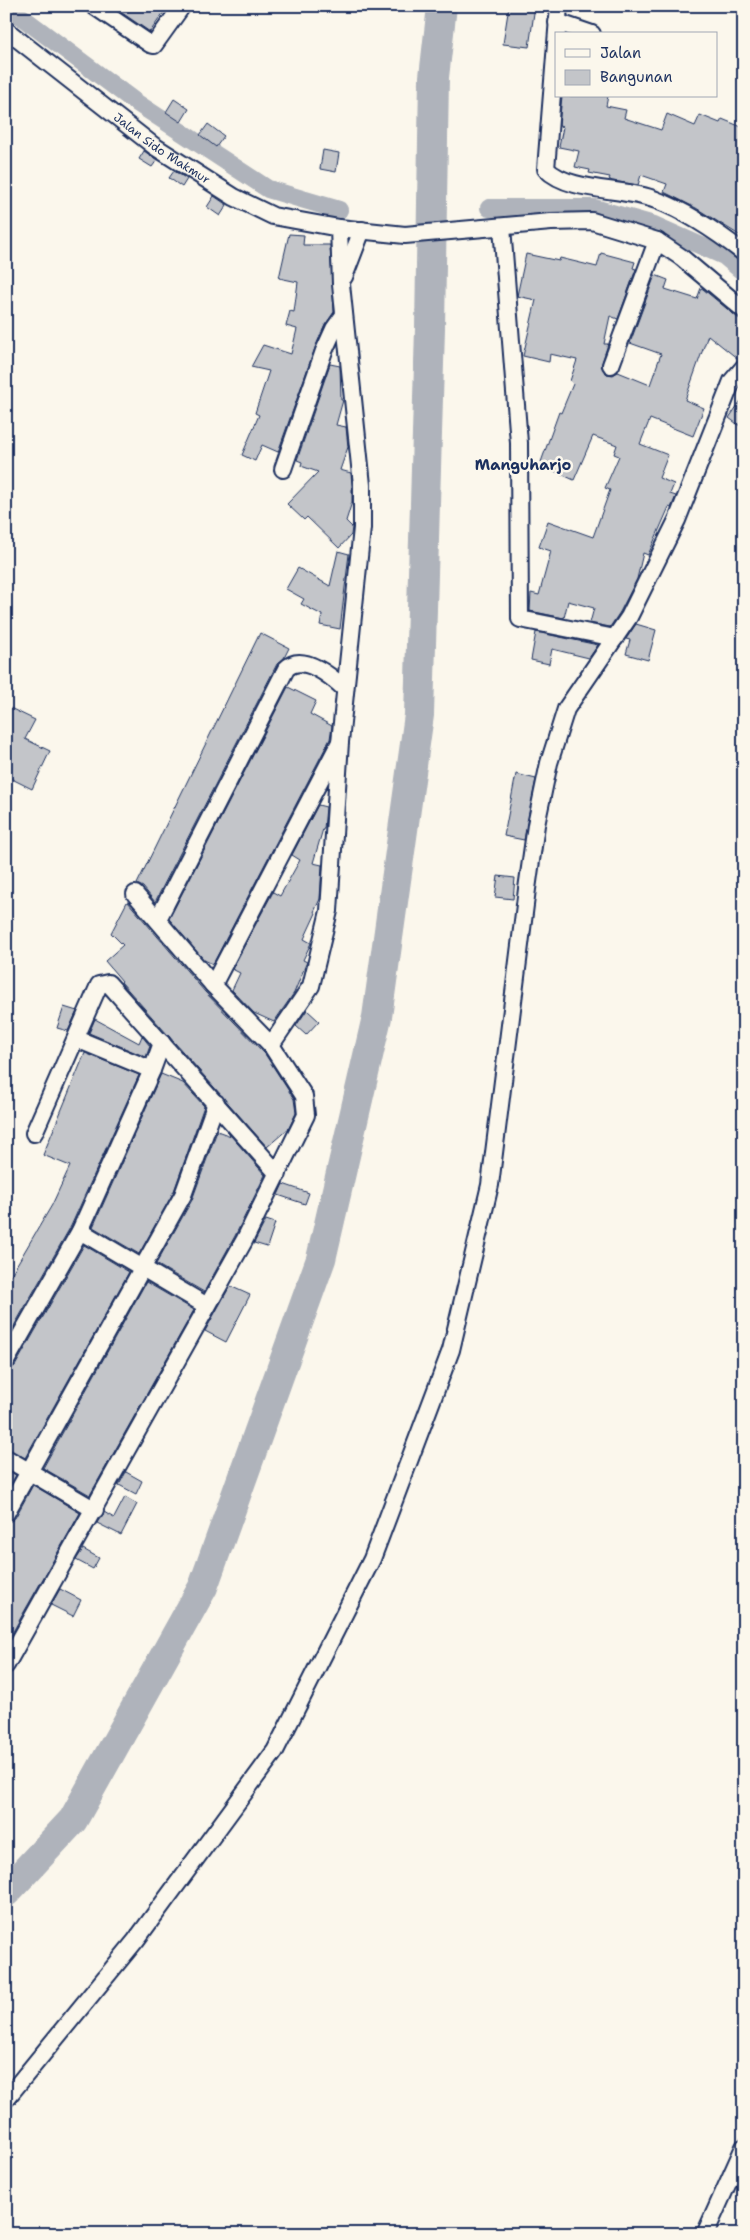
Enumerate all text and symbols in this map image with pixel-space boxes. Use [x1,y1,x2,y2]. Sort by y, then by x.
legend [555,32,718,98]
text: Jalan [600,43,641,63]
text: Bangunan [600,67,672,87]
street label: Jalan Sido Makmur [110,109,213,188]
district label: Manguharjo [475,455,572,475]

